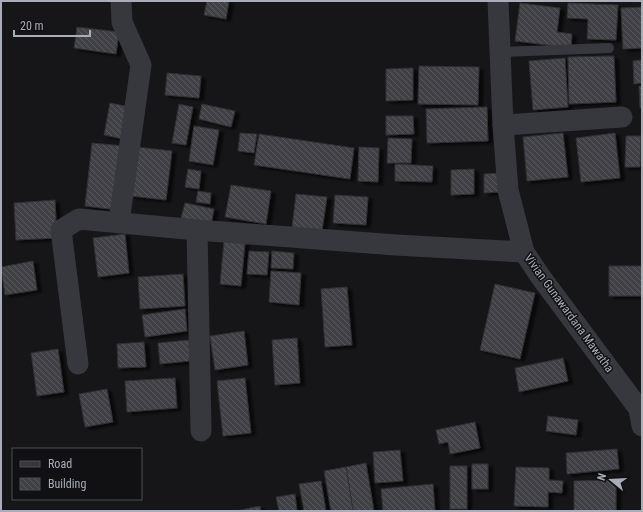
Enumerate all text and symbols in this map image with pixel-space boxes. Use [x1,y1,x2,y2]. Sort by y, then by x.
scale bar [14,12,90,38]
text: 20 m [20,19,44,33]
street label: Vivian Gunawardana Mawatha [521,251,617,375]
legend [12,448,142,500]
text: Road [48,457,72,471]
north arrow [591,460,631,500]
text: N [595,472,609,482]
text: Building [48,477,86,491]

